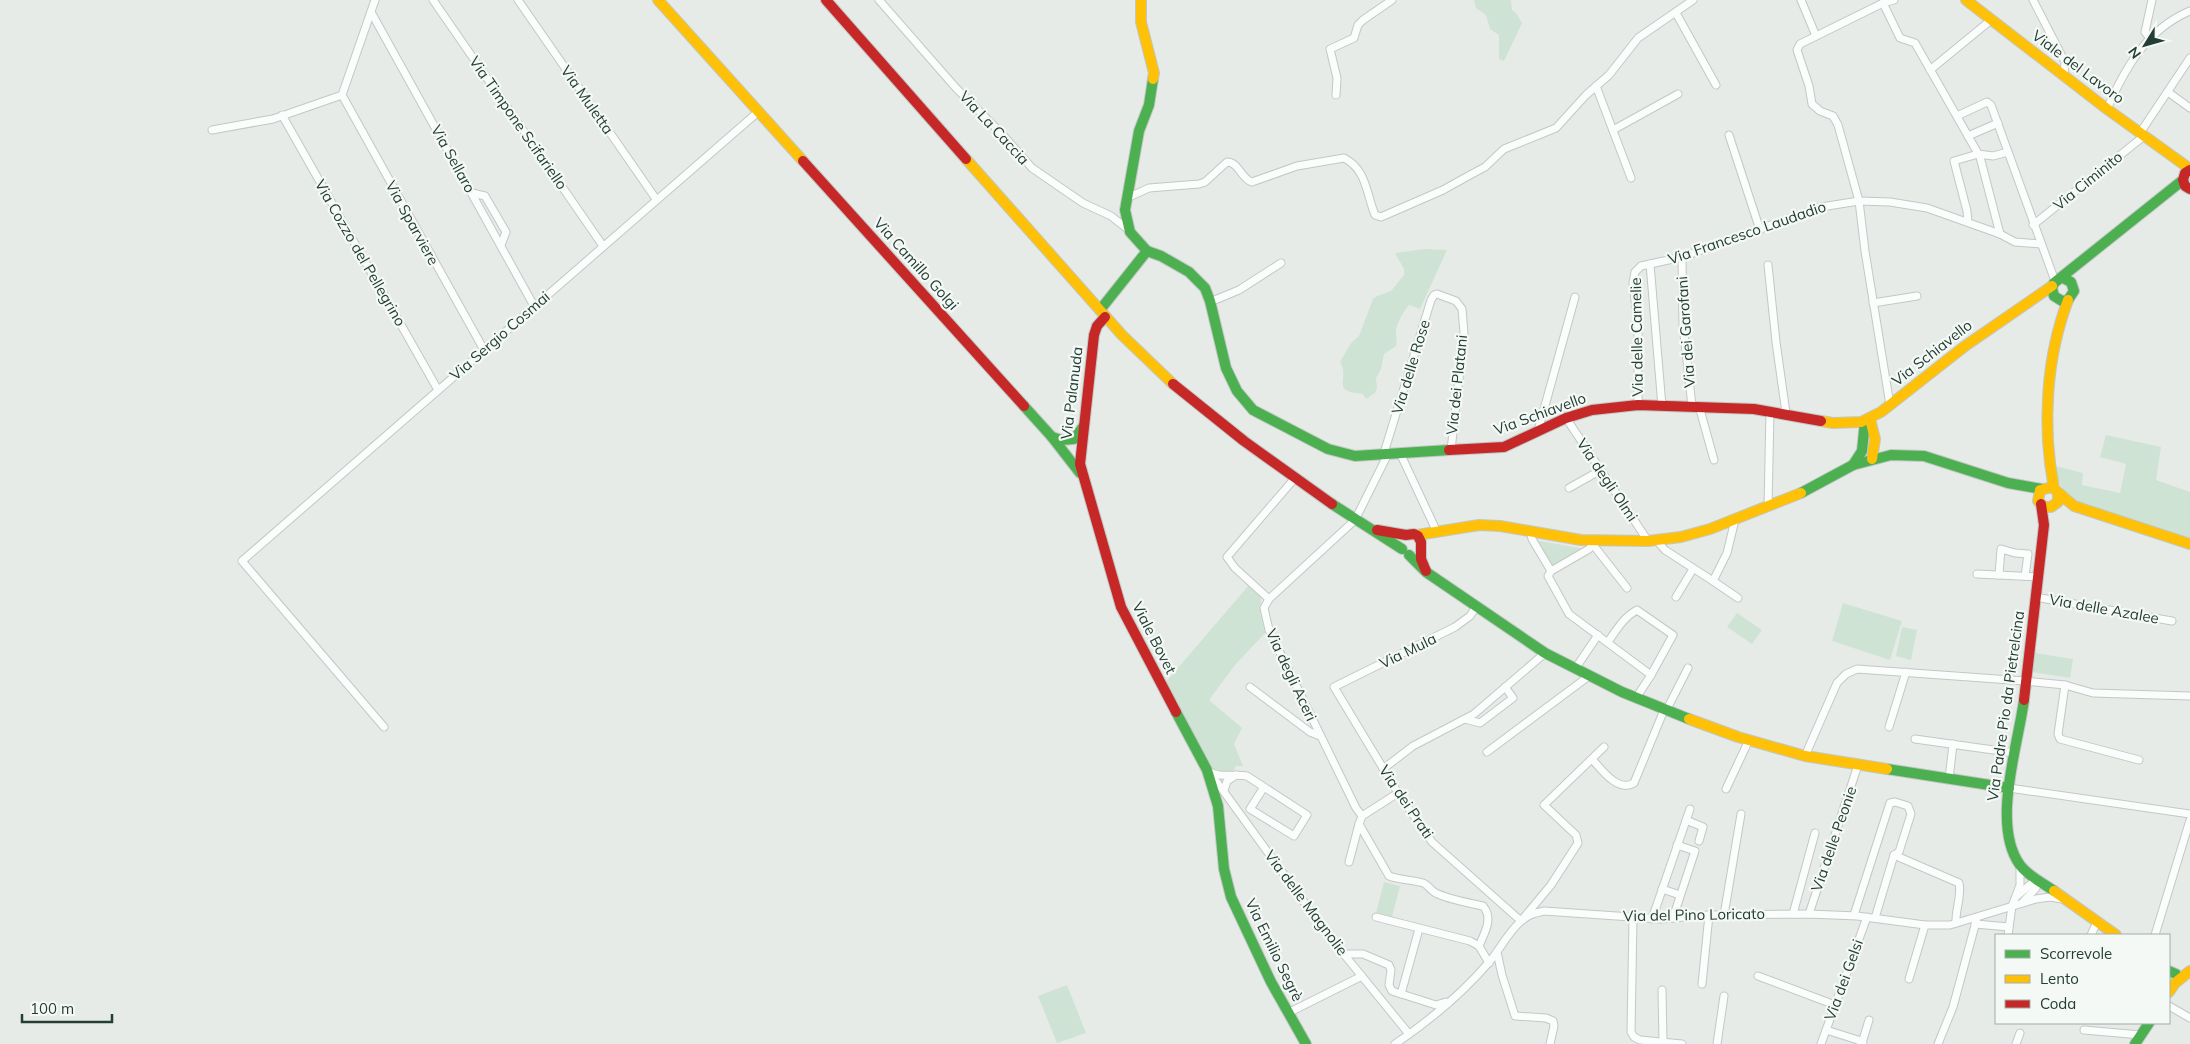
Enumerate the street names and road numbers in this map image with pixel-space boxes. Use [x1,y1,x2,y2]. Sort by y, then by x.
street label: Viale del Lavoro [2028,26,2128,108]
street label: Via Timpone Scifariello [465,52,572,193]
street label: Via Muletta [557,62,618,138]
street label: Via La Caccia [955,87,1033,169]
street label: Via Sellaro [427,122,480,196]
street label: Via Ciminito [2049,147,2126,214]
street label: Via Cozzo del Pellegrino [311,176,410,329]
street label: Via Sparviere [381,177,443,268]
street label: Via Francesco Laudadio [1665,197,1828,269]
street label: Via Camillo Golgi [870,213,963,314]
street label: Via dei Garofani [1672,276,1699,388]
street label: Via delle Camelie [1626,277,1647,397]
street label: Via Sergio Cosmai [446,287,554,384]
street label: Via Schiavello [1888,315,1976,390]
street label: Via delle Rose [1387,317,1434,416]
street label: Via dei Platani [1442,334,1471,436]
street label: Via Palanuda [1056,345,1087,440]
street label: Via Schiavello [1491,388,1589,439]
street label: Via degli Olmi [1573,435,1642,525]
street label: Via delle Azalee [2048,590,2160,627]
street label: Viale Bovet [1128,598,1181,677]
street label: Via Padre Pio da Pietrelcina [1983,609,2028,802]
street label: Via degli Aceri [1262,626,1321,724]
street label: Via Mula [1376,629,1439,672]
street label: Via dei Prati [1375,761,1438,842]
street label: Via delle Peonie [1807,784,1860,894]
street label: Via delle Magnolie [1261,846,1352,959]
street label: Via Emilio Segrè [1241,895,1308,1004]
street label: Via del Pino Loricato [1623,904,1765,925]
street label: Via dei Gelsi [1820,936,1867,1023]

